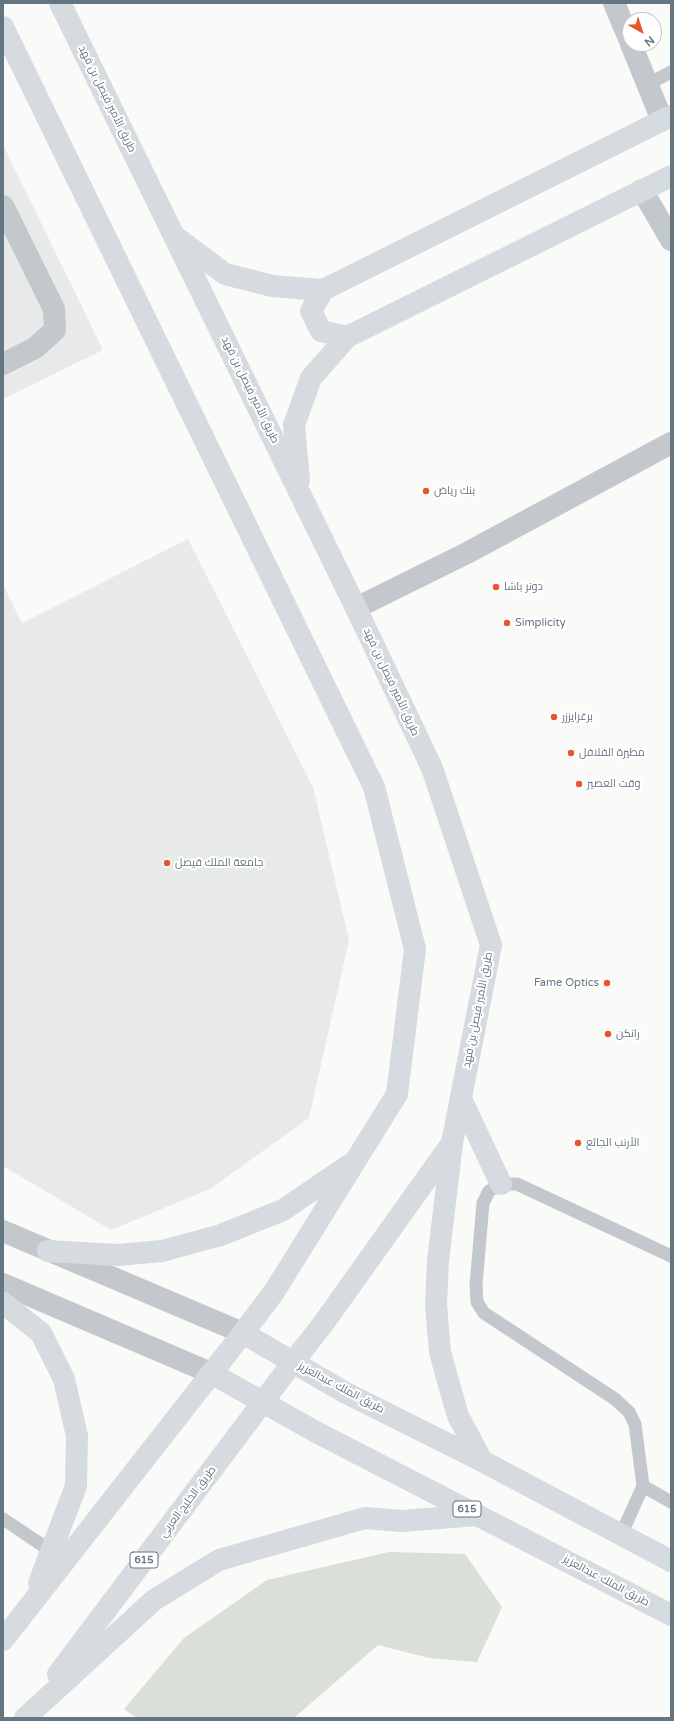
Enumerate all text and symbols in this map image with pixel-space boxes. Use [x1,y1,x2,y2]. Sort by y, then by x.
north arrow [622,12,662,52]
text: N [642,33,657,49]
street label: طريق الأمير فيصل بن فهد [75,43,139,155]
street label: طريق الأمير فيصل بن فهد [218,334,282,446]
place label: بنك رياض [434,484,475,498]
marker: بنك رياض [421,486,431,496]
place label: دونر باشا [504,580,543,594]
marker: دونر باشا [491,582,501,592]
place label: Simplicity [515,616,566,630]
marker: Simplicity [502,618,512,628]
street label: طريق الأمير فيصل بن فهد [360,626,422,738]
place label: برغرايززر [562,710,593,724]
marker: برغرايززر [549,712,559,722]
place label: مطيرة الفلافل [579,746,645,760]
marker: مطيرة الفلافل [566,748,576,758]
place label: وقت العصير [587,777,640,791]
marker: وقت العصير [574,779,584,789]
place label: جامعة الملك فيصل [175,856,263,870]
marker: جامعة الملك فيصل [162,858,172,868]
street label: طريق الأمير فيصل بن فهد [460,951,496,1069]
place label: Fame Optics [534,976,599,990]
marker: Fame Optics [602,978,612,988]
place label: رانكن [616,1027,640,1041]
marker: رانكن [603,1029,613,1039]
place label: الأرنب الجاىٔع [586,1136,639,1150]
marker: الأرنب الجاىٔع [573,1138,583,1148]
street label: طريق الملك عبدالعزيز [296,1360,386,1416]
street label: طريق الخليج العربي [157,1464,219,1540]
road number: 615 [453,1501,481,1517]
road number: 615 [130,1552,158,1568]
street label: طريق الملك عبدالعزيز [561,1553,651,1609]

